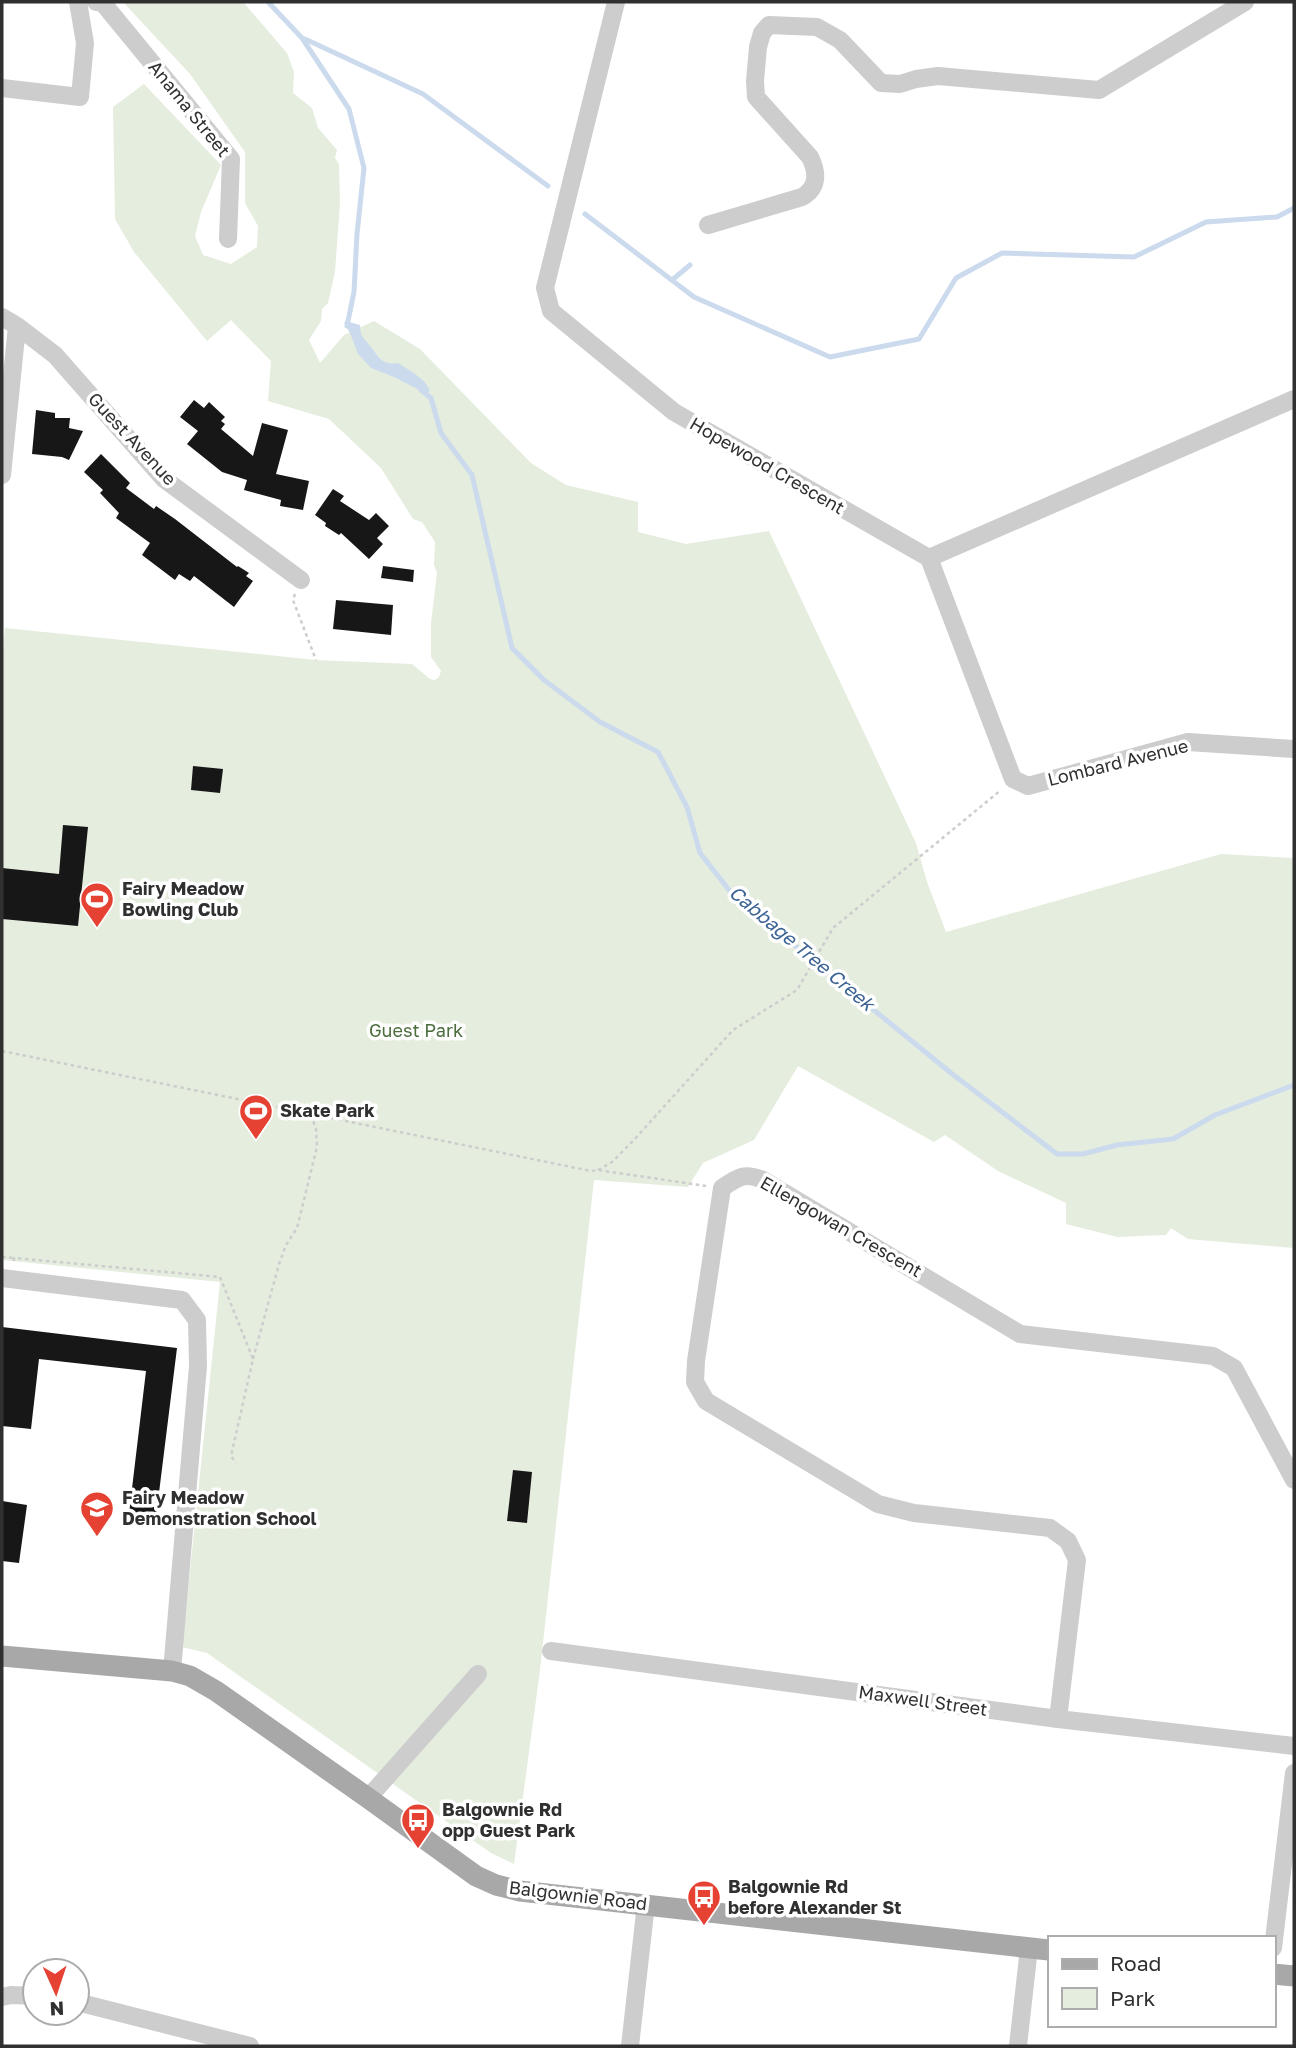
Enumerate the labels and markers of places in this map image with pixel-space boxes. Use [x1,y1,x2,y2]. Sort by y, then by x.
place label: Fairy Meadow Bowling Club [122,877,244,920]
sports icon: Fairy Meadow Bowling Club [78,880,116,929]
sports icon: Skate Park [237,1092,275,1141]
place label: Skate Park [280,1099,375,1121]
place label: Fairy Meadow Demonstration School [122,1486,317,1529]
school or university icon: Fairy Meadow Demonstration School [78,1489,116,1538]
place label: Balgownie Rd opp Guest Park [442,1798,576,1841]
bus stop icon: Balgownie Rd opp Guest Park [399,1801,437,1850]
place label: Balgownie Rd before Alexander St [728,1875,901,1918]
bus stop icon: Balgownie Rd before Alexander St [685,1878,723,1927]

